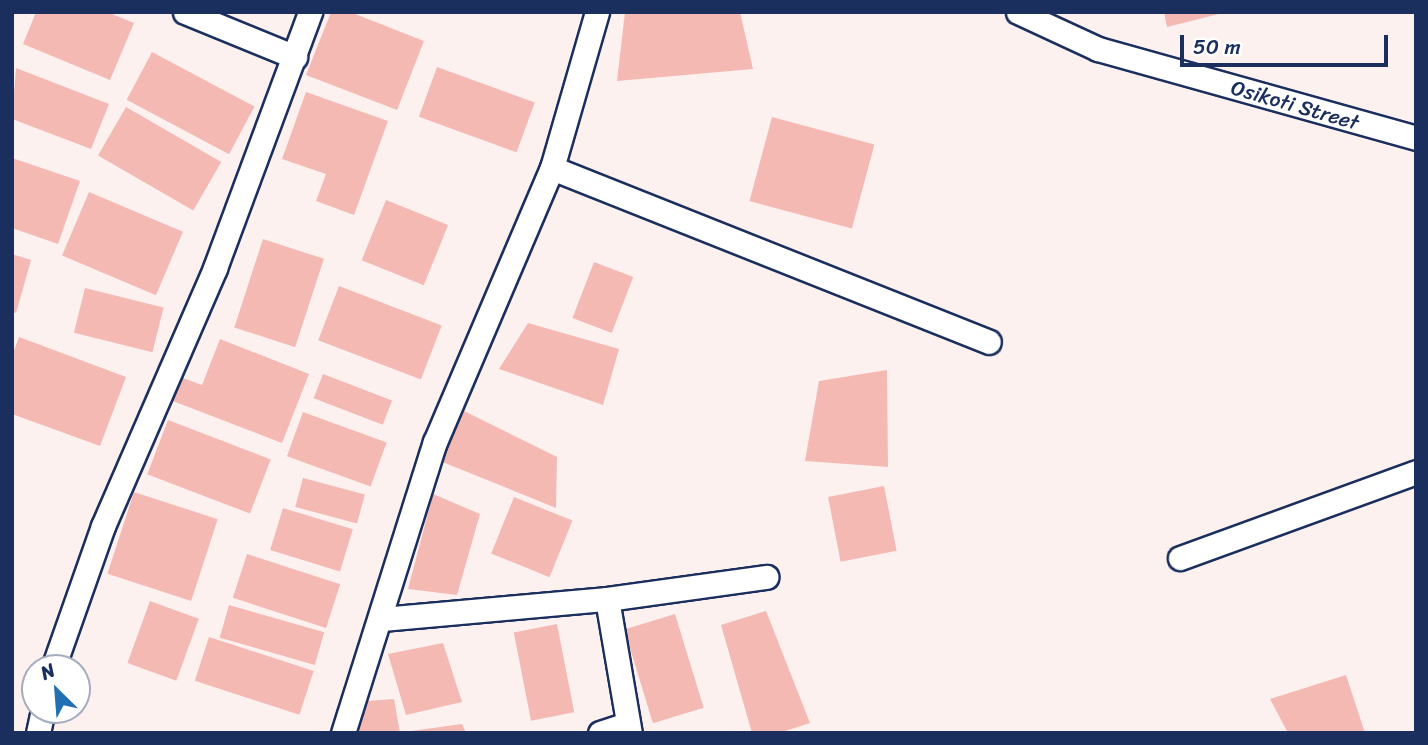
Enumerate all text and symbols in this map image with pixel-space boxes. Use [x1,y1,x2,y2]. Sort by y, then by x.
scale bar [1183,21,1391,65]
text: 50 m [1193,28,1241,66]
street label: Osikoti Street [1228,75,1362,135]
north arrow [21,654,91,724]
text: N [35,654,61,689]

